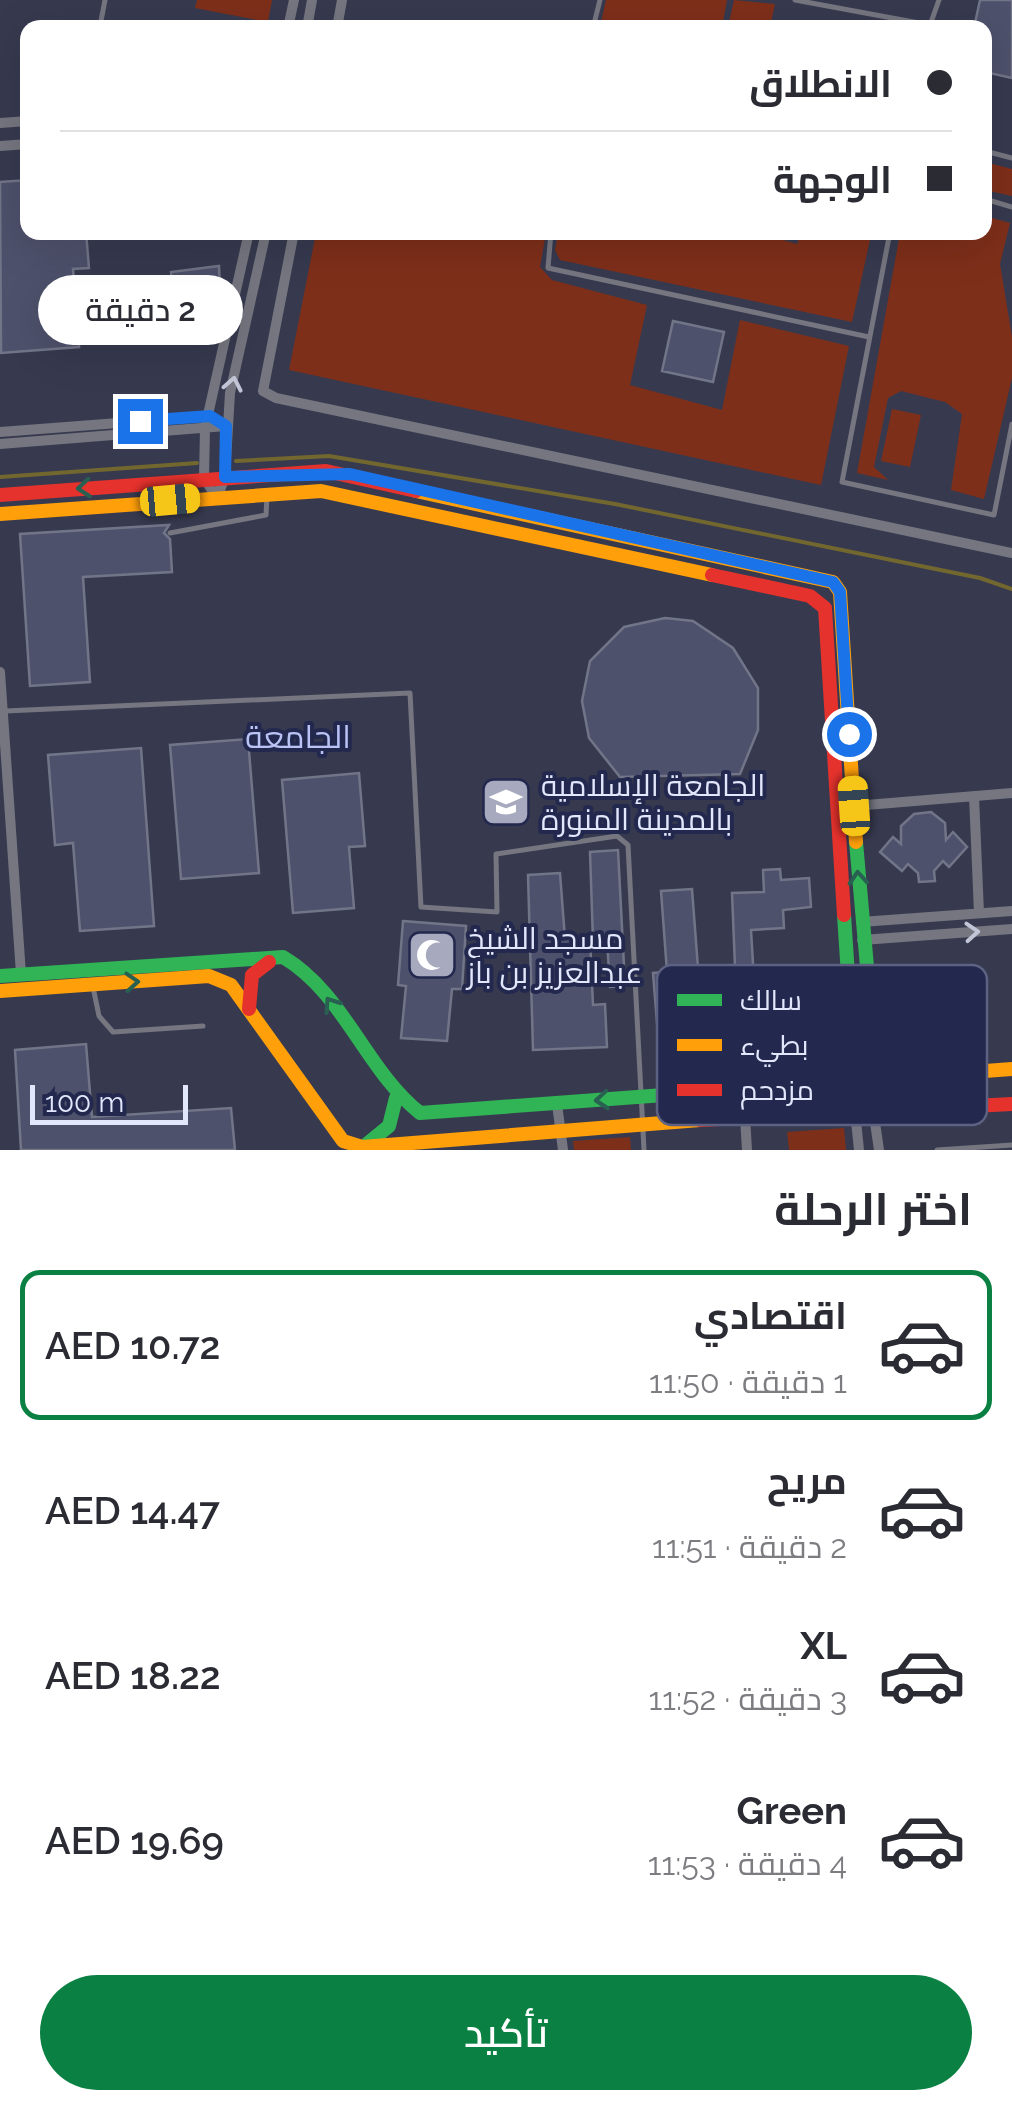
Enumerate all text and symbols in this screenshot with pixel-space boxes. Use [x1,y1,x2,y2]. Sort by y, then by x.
text: الانطلاق [749,61,892,106]
text: الوجهة [773,157,892,202]
callout: 2 دقيقة [38,276,242,346]
text: 2 دقيقة [85,291,196,328]
one-way arrow [221,376,242,393]
route end [118,399,163,444]
one-way arrow [76,476,92,498]
car [139,482,201,518]
route start [827,712,872,757]
district label: الجامعة [245,718,351,755]
place label: الجامعة الإسلامية بالمدينة المنورة [541,768,765,837]
car [837,775,871,837]
school or university icon: الجامعة الإسلامية بالمدينة المنورة [480,776,532,828]
one-way arrow [848,870,870,886]
place label: مسجد الشيخ عبدالعزيز بن باز [465,921,642,991]
one-way arrow [965,921,981,943]
mosque icon: مسجد الشيخ عبدالعزيز بن باز [406,929,458,981]
legend [657,965,987,1125]
one-way arrow [125,971,141,993]
text: سالك [740,984,802,1017]
one-way arrow [325,996,343,1015]
text: بطيء [740,1029,808,1067]
text: مزدحم [740,1074,814,1110]
scale bar [30,1080,188,1124]
text: 100 m [45,1086,124,1119]
one-way arrow [594,1089,610,1111]
text: اختر الرحلة [774,1183,972,1236]
text: اقتصادي [694,1293,847,1338]
icon: car [877,1300,967,1390]
text: AED 10.72 [45,1323,220,1368]
text: 1 دقيقة · 11:50 [649,1363,847,1400]
text: مريح [767,1458,847,1503]
icon: car [877,1465,967,1555]
text: AED 14.47 [45,1488,220,1533]
text: 2 دقيقة · 11:51 [652,1528,847,1565]
text: XL [800,1623,847,1668]
icon: car [877,1630,967,1720]
text: AED 18.22 [45,1653,221,1698]
text: 3 دقيقة · 11:52 [649,1680,847,1717]
text: Green [737,1788,847,1833]
icon: car [877,1795,967,1885]
text: AED 19.69 [45,1818,224,1863]
text: 4 دقيقة · 11:53 [648,1845,847,1882]
button: تأكيد [40,1975,972,2090]

